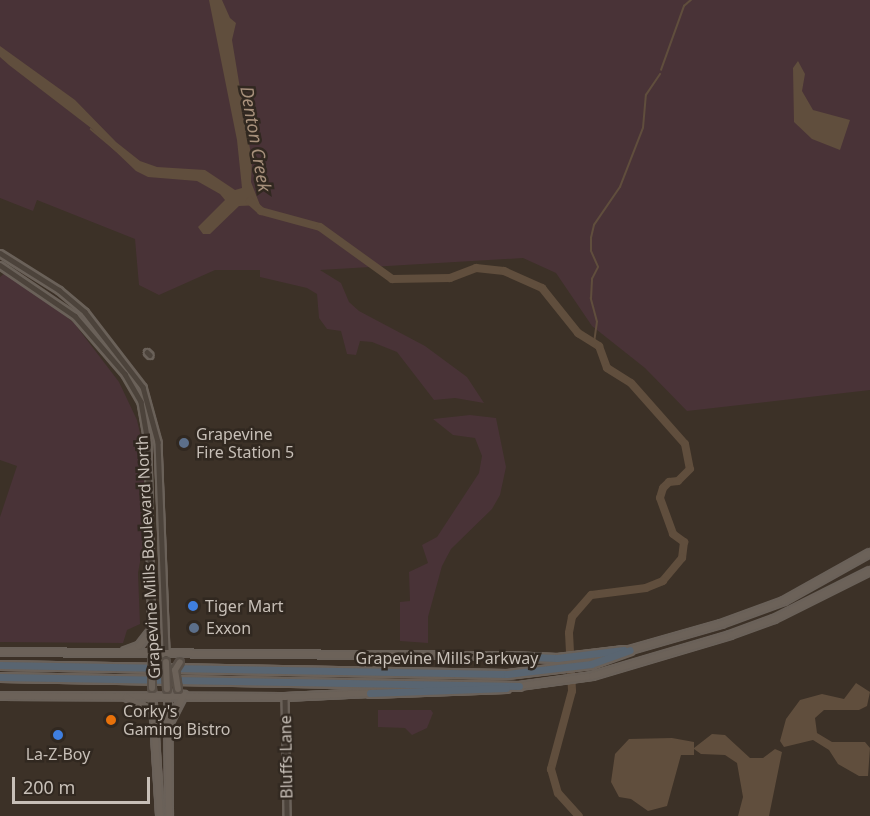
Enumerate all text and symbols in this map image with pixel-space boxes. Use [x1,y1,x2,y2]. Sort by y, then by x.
water label: Denton Creek [236,85,276,193]
place label: Grapevine Fire Station 5 [196,424,294,462]
street label: Grapevine Mills Boulevard North [132,435,164,679]
marker: Grapevine Fire Station 5 [177,436,191,450]
place label: Tiger Mart [205,596,284,616]
marker: Tiger Mart [186,599,200,613]
place label: Exxon [206,618,251,638]
marker: Exxon [187,621,201,635]
street label: Grapevine Mills Parkway [355,648,539,668]
place label: Corky's Gaming Bistro [123,701,231,739]
marker: Corky's Gaming Bistro [104,713,118,727]
street label: Bluffs Lane [276,715,296,799]
marker: La-Z-Boy [51,728,65,742]
place label: La-Z-Boy [26,744,90,764]
scale bar [15,765,153,803]
text: 200 m [23,775,75,799]

